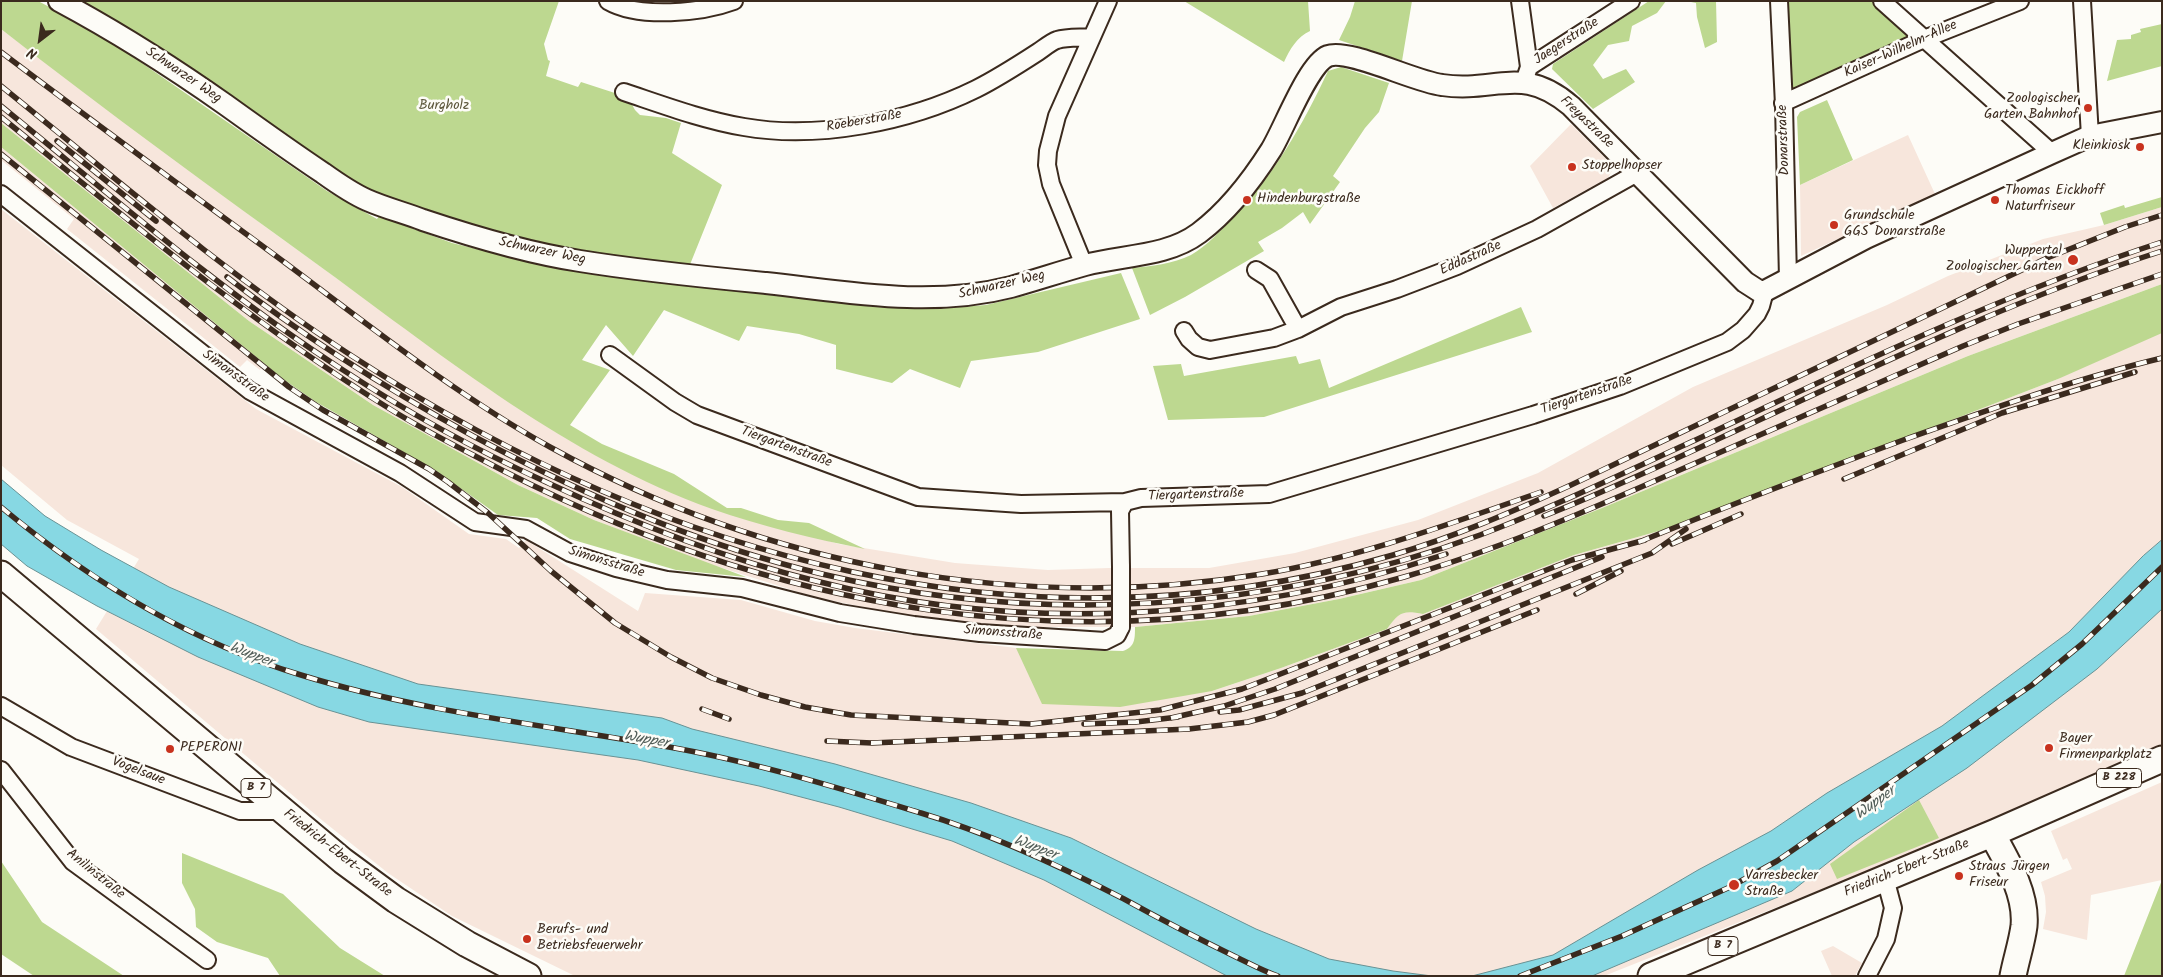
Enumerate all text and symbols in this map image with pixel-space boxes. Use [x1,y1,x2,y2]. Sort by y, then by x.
north arrow [15,15,65,65]
street label: Jaegerstraße [1531,15,1603,69]
street label: Kaiser-Wilhelm-Allee [1842,18,1960,82]
text: N [23,41,42,65]
street label: Schwarzer Weg [142,44,224,108]
place label: Zoologischer Garten Bahnhof [1984,92,2078,124]
street label: Freyastraße [1556,93,1616,153]
park label: Burgholz [419,99,469,115]
marker: Zoologischer Garten Bahnhof [2082,102,2094,114]
street label: Donarstraße [1775,104,1795,176]
street label: Roeberstraße [825,107,903,137]
place label: Kleinkiosk [2072,139,2130,155]
marker: Kleinkiosk [2134,141,2146,153]
place label: Stoppelhopser [1582,159,1662,175]
marker: Stoppelhopser [1566,161,1578,173]
place label: Thomas Eickhoff Naturfriseur [2005,184,2104,216]
place label: Hindenburgstraße [1257,192,1360,208]
marker: Hindenburgstraße [1241,194,1253,206]
marker: Thomas Eickhoff Naturfriseur [1989,194,2001,206]
place label: Grundschule GGS Donarstraße [1844,209,1945,242]
marker: Grundschule GGS Donarstraße [1828,219,1840,231]
street label: Schwarzer Weg [497,235,587,269]
street label: Eddastraße [1438,238,1504,280]
place label: Wuppertal Zoologischer Garten [1946,244,2062,276]
marker: Wuppertal Zoologischer Garten [2066,253,2080,267]
street label: Schwarzer Weg [957,268,1047,304]
street label: Simonsstraße [198,347,272,407]
street label: Tiergartenstraße [1539,372,1635,420]
street label: Tiergartenstraße [738,424,834,472]
street label: Tiergartenstraße [1148,486,1244,506]
street label: Simonsstraße [566,543,646,583]
street label: Simonsstraße [963,623,1043,645]
water label: Wupper [227,640,275,672]
water label: Wupper [622,728,670,754]
place label: Bayer Firmenparkplatz [2059,732,2152,764]
place label: PEPERONI [180,741,242,757]
marker: Bayer Firmenparkplatz [2043,742,2055,754]
marker: PEPERONI [164,743,176,755]
street label: Vogelsaue [109,754,167,790]
road number: B 228 [2096,768,2142,788]
road number: B 7 [241,778,271,798]
water label: Wupper [1853,783,1899,825]
street label: Friedrich-Ebert-Straße [279,806,395,902]
water label: Wupper [1011,833,1059,865]
street label: Friedrich-Ebert-Straße [1842,836,1972,902]
street label: Anilinstraße [62,846,128,904]
place label: Straus Jürgen Friseur [1969,860,2050,892]
place label: Varresbecker Straße [1745,869,1818,902]
marker: Straus Jürgen Friseur [1953,870,1965,882]
marker: Varresbecker Straße [1727,878,1741,892]
place label: Berufs- und Betriebsfeuerwehr [537,923,642,956]
marker: Berufs- und Betriebsfeuerwehr [521,933,533,945]
road number: B 7 [1708,936,1738,956]

